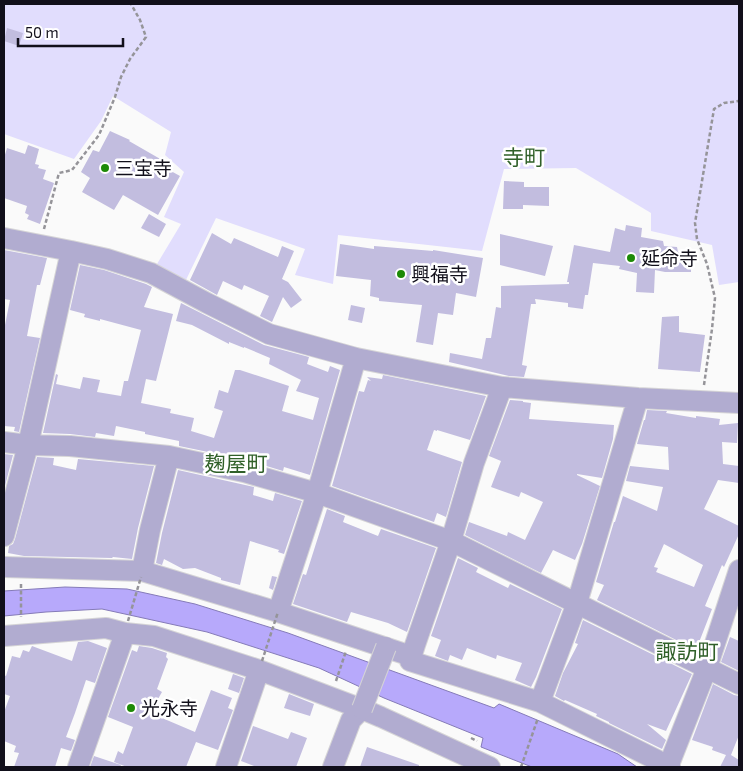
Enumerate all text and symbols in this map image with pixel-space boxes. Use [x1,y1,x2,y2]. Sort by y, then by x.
scale bar [18,15,122,47]
text: 50 m [25,23,59,41]
district label: 寺町 [503,144,545,169]
place label: 三宝寺 [115,156,172,179]
marker: 三宝寺 [99,162,111,174]
place label: 延命寺 [641,246,698,269]
marker: 延命寺 [625,252,637,264]
place label: 興福寺 [411,262,468,285]
marker: 興福寺 [395,268,407,280]
district label: 麹屋町 [205,450,268,475]
district label: 諏訪町 [656,638,719,663]
place label: 光永寺 [141,696,198,719]
marker: 光永寺 [125,702,137,714]

